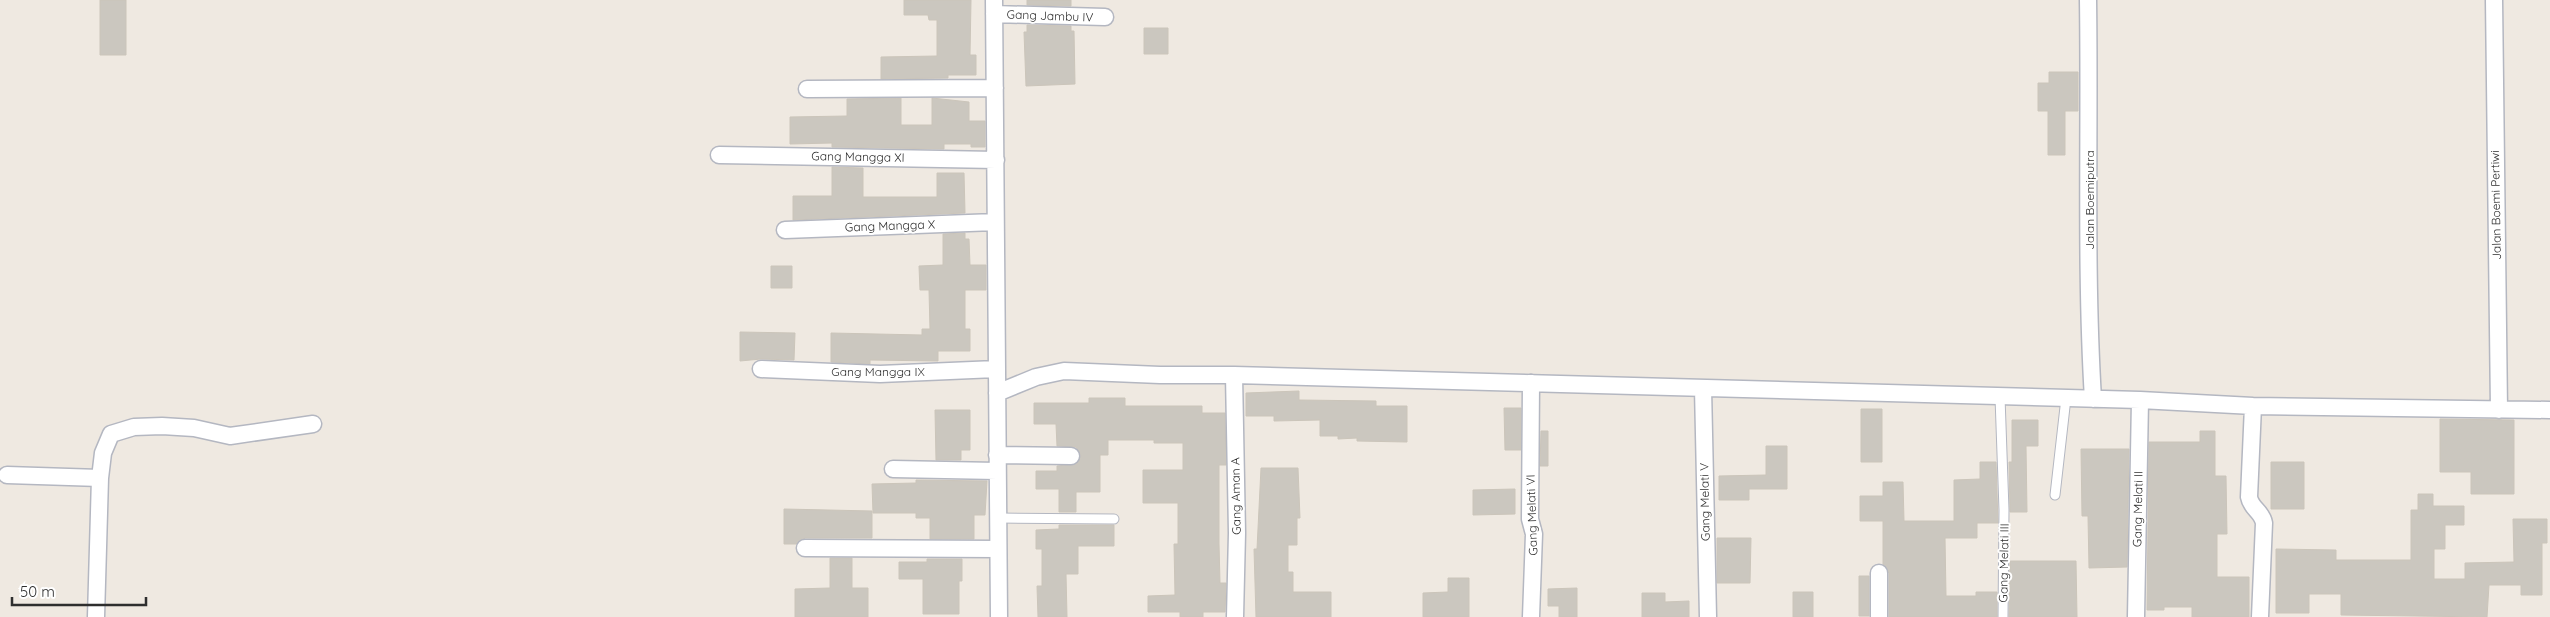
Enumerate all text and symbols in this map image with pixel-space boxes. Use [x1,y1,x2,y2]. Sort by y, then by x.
street label: Gang Jambu IV [1006,6,1094,25]
street label: Gang Mangga XI [811,148,905,165]
street label: Jalan Boemiputra [2082,150,2097,250]
street label: Jalan Boemi Pertiwi [2487,150,2504,260]
street label: Gang Mangga X [845,216,935,235]
street label: Gang Mangga IX [831,364,925,379]
street label: Gang Aman A [1227,457,1244,535]
street label: Gang Melati V [1696,463,1713,541]
street label: Gang Melati II [2129,471,2146,547]
street label: Gang Melati VI [1523,474,1540,556]
street label: Gang Melati III [1995,523,2012,603]
scale bar [12,574,146,606]
text: 50 m [20,582,55,601]

